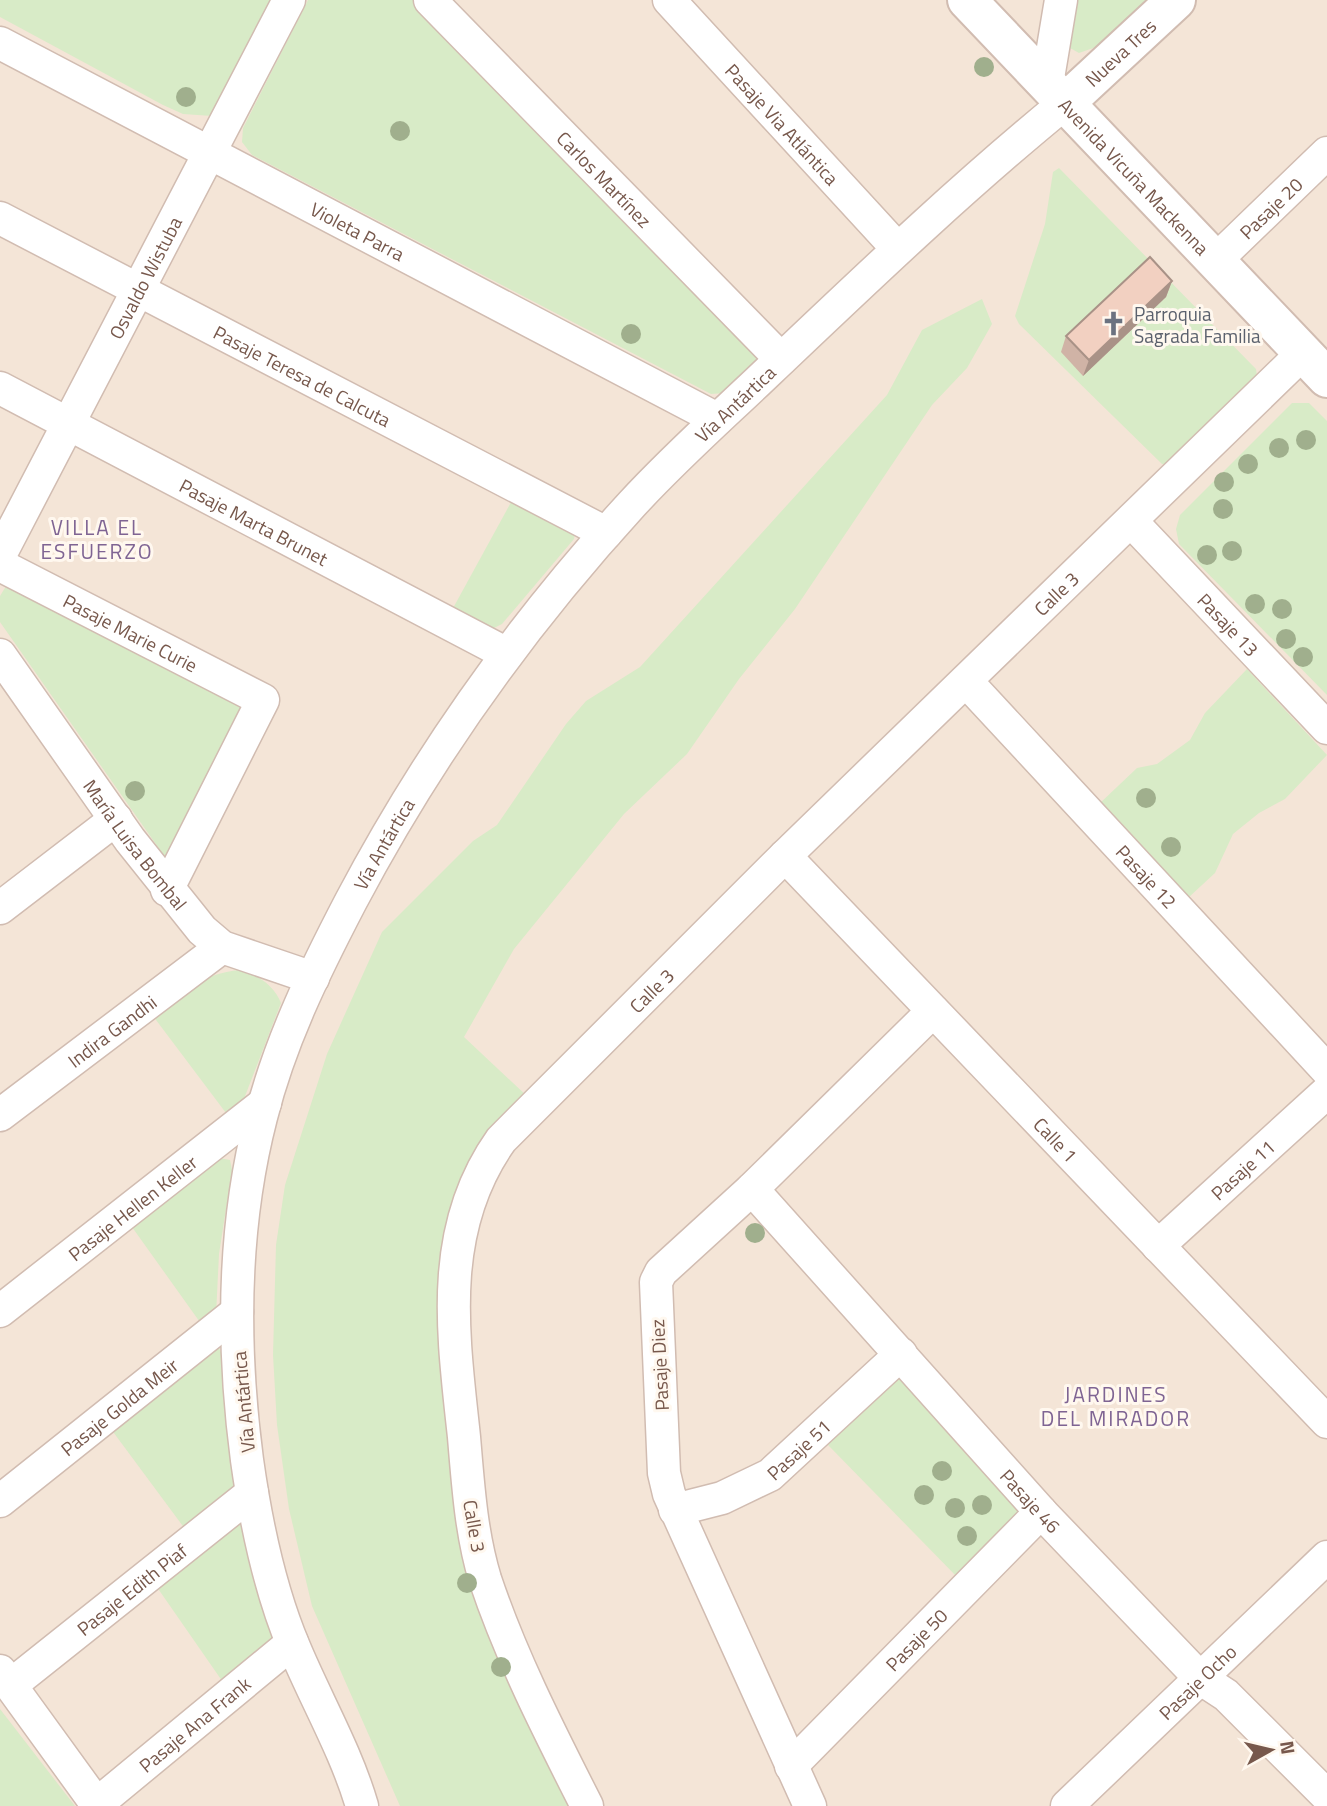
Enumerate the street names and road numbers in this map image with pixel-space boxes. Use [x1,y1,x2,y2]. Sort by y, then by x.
street label: Nueva Tres [1078,11,1162,93]
street label: Pasaje Via Atlántica [719,56,847,191]
street label: Avenida Vicuña Mackenna [1053,91,1217,261]
street label: Carlos Martínez [551,124,659,234]
street label: Pasaje 20 [1232,170,1309,245]
street label: Violeta Parra [305,194,411,268]
street label: Osvaldo Wistuba [101,211,189,344]
street label: Pasaje Teresa de Calcuta [209,317,397,434]
street label: Vía Antártica [688,357,782,449]
street label: Pasaje Marta Brunet [175,470,334,573]
street label: Calle 3 [1027,564,1085,622]
street label: Pasaje Marie Curie [58,586,203,679]
street label: Pasaje 13 [1191,586,1266,663]
street label: María Luisa Bombal [77,773,195,916]
street label: Vía Antártica [345,792,421,895]
street label: Pasaje 12 [1110,837,1184,915]
street label: Calle 3 [622,961,680,1019]
street label: Indira Gandhi [61,987,162,1074]
street label: Calle 1 [1027,1110,1085,1168]
street label: Pasaje 11 [1204,1132,1281,1206]
street label: Pasaje Hellen Keller [61,1147,203,1267]
street label: Pasaje Diez [642,1318,676,1412]
street label: Pasaje Golda Meir [54,1350,184,1462]
street label: Vía Antártica [224,1350,262,1454]
street label: Pasaje 51 [759,1412,837,1486]
street label: Pasaje 46 [994,1462,1068,1539]
street label: Calle 3 [456,1497,494,1555]
street label: Pasaje Edith Piaf [70,1536,193,1642]
street label: Pasaje 50 [878,1601,954,1677]
street label: Pasaje Ocho [1152,1637,1242,1726]
street label: Pasaje Ana Frank [132,1669,256,1779]

